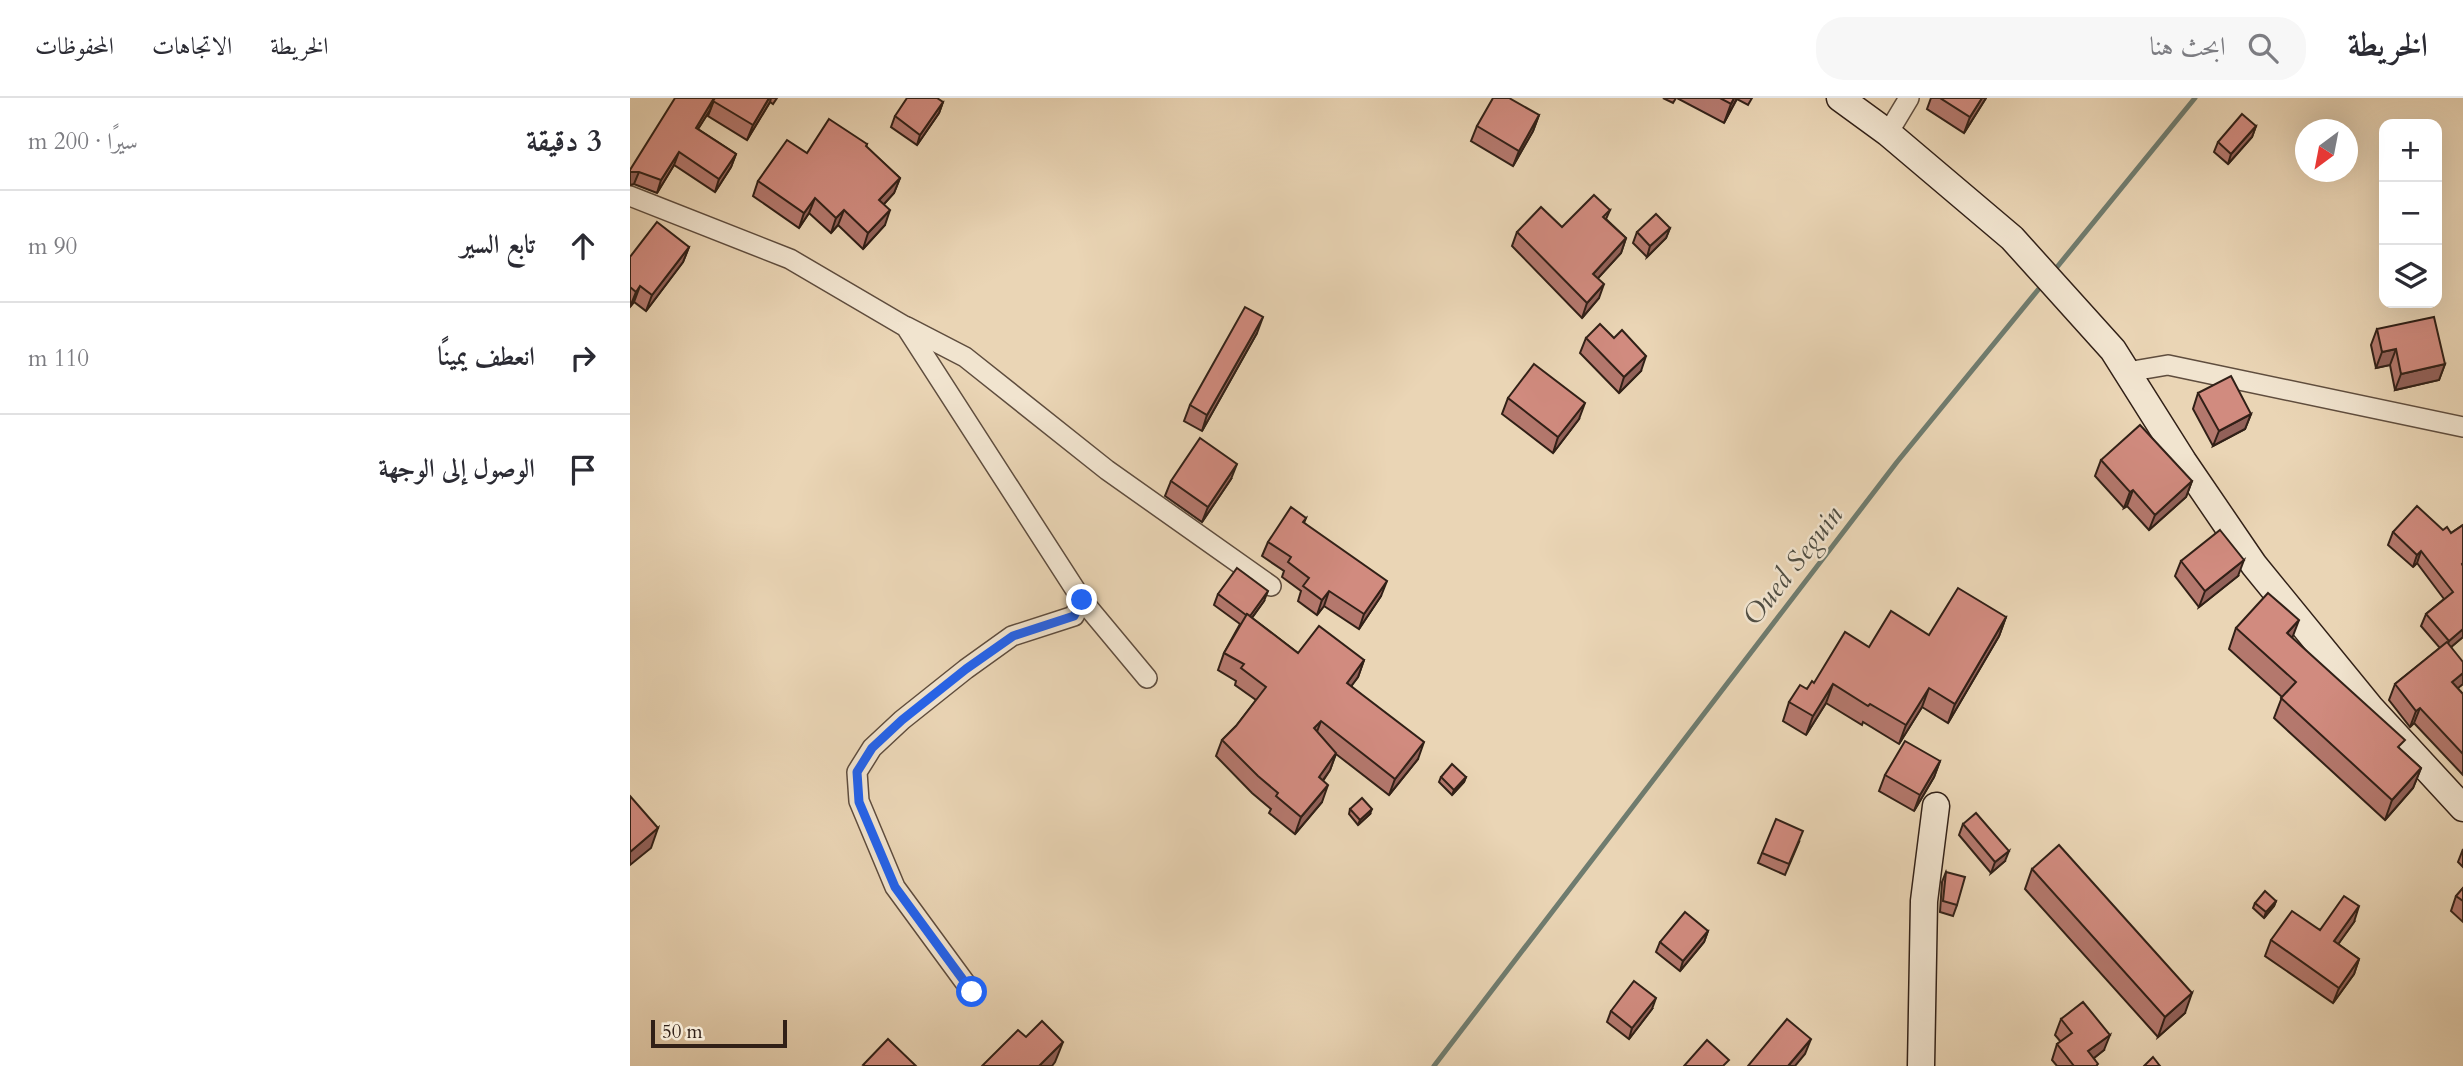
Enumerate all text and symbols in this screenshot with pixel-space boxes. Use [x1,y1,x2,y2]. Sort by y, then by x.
search box [1816,17,2306,80]
text: الخريطة [2348,23,2428,68]
text: ابحث هنا [2149,29,2226,64]
icon: search [2244,29,2282,67]
text: المحفوظات [35,30,114,63]
text: الاتجاهات [152,30,232,63]
text: الخريطة [270,30,329,63]
north arrow [2295,119,2358,182]
map controls [2379,119,2442,308]
button: + [2379,119,2442,182]
text: 3 دقيقة [526,121,602,162]
text: سيرًا · 200 m [28,126,138,157]
button: − [2379,182,2442,245]
text: تابع السير [460,227,535,262]
icon: ahead [564,227,602,265]
text: 90 m [28,231,77,262]
button: layers [2379,245,2442,308]
text: انعطف يمينًا [437,339,535,374]
icon: right [564,339,602,377]
text: 110 m [28,343,89,374]
text: الوصول إلى الوجهة [379,451,535,486]
icon: arrive [564,451,602,489]
water label: Oued Seguin [1734,497,1852,633]
route end [1066,584,1097,615]
route start [956,976,987,1007]
scale bar [651,1017,788,1049]
text: 50 m [662,1019,703,1045]

